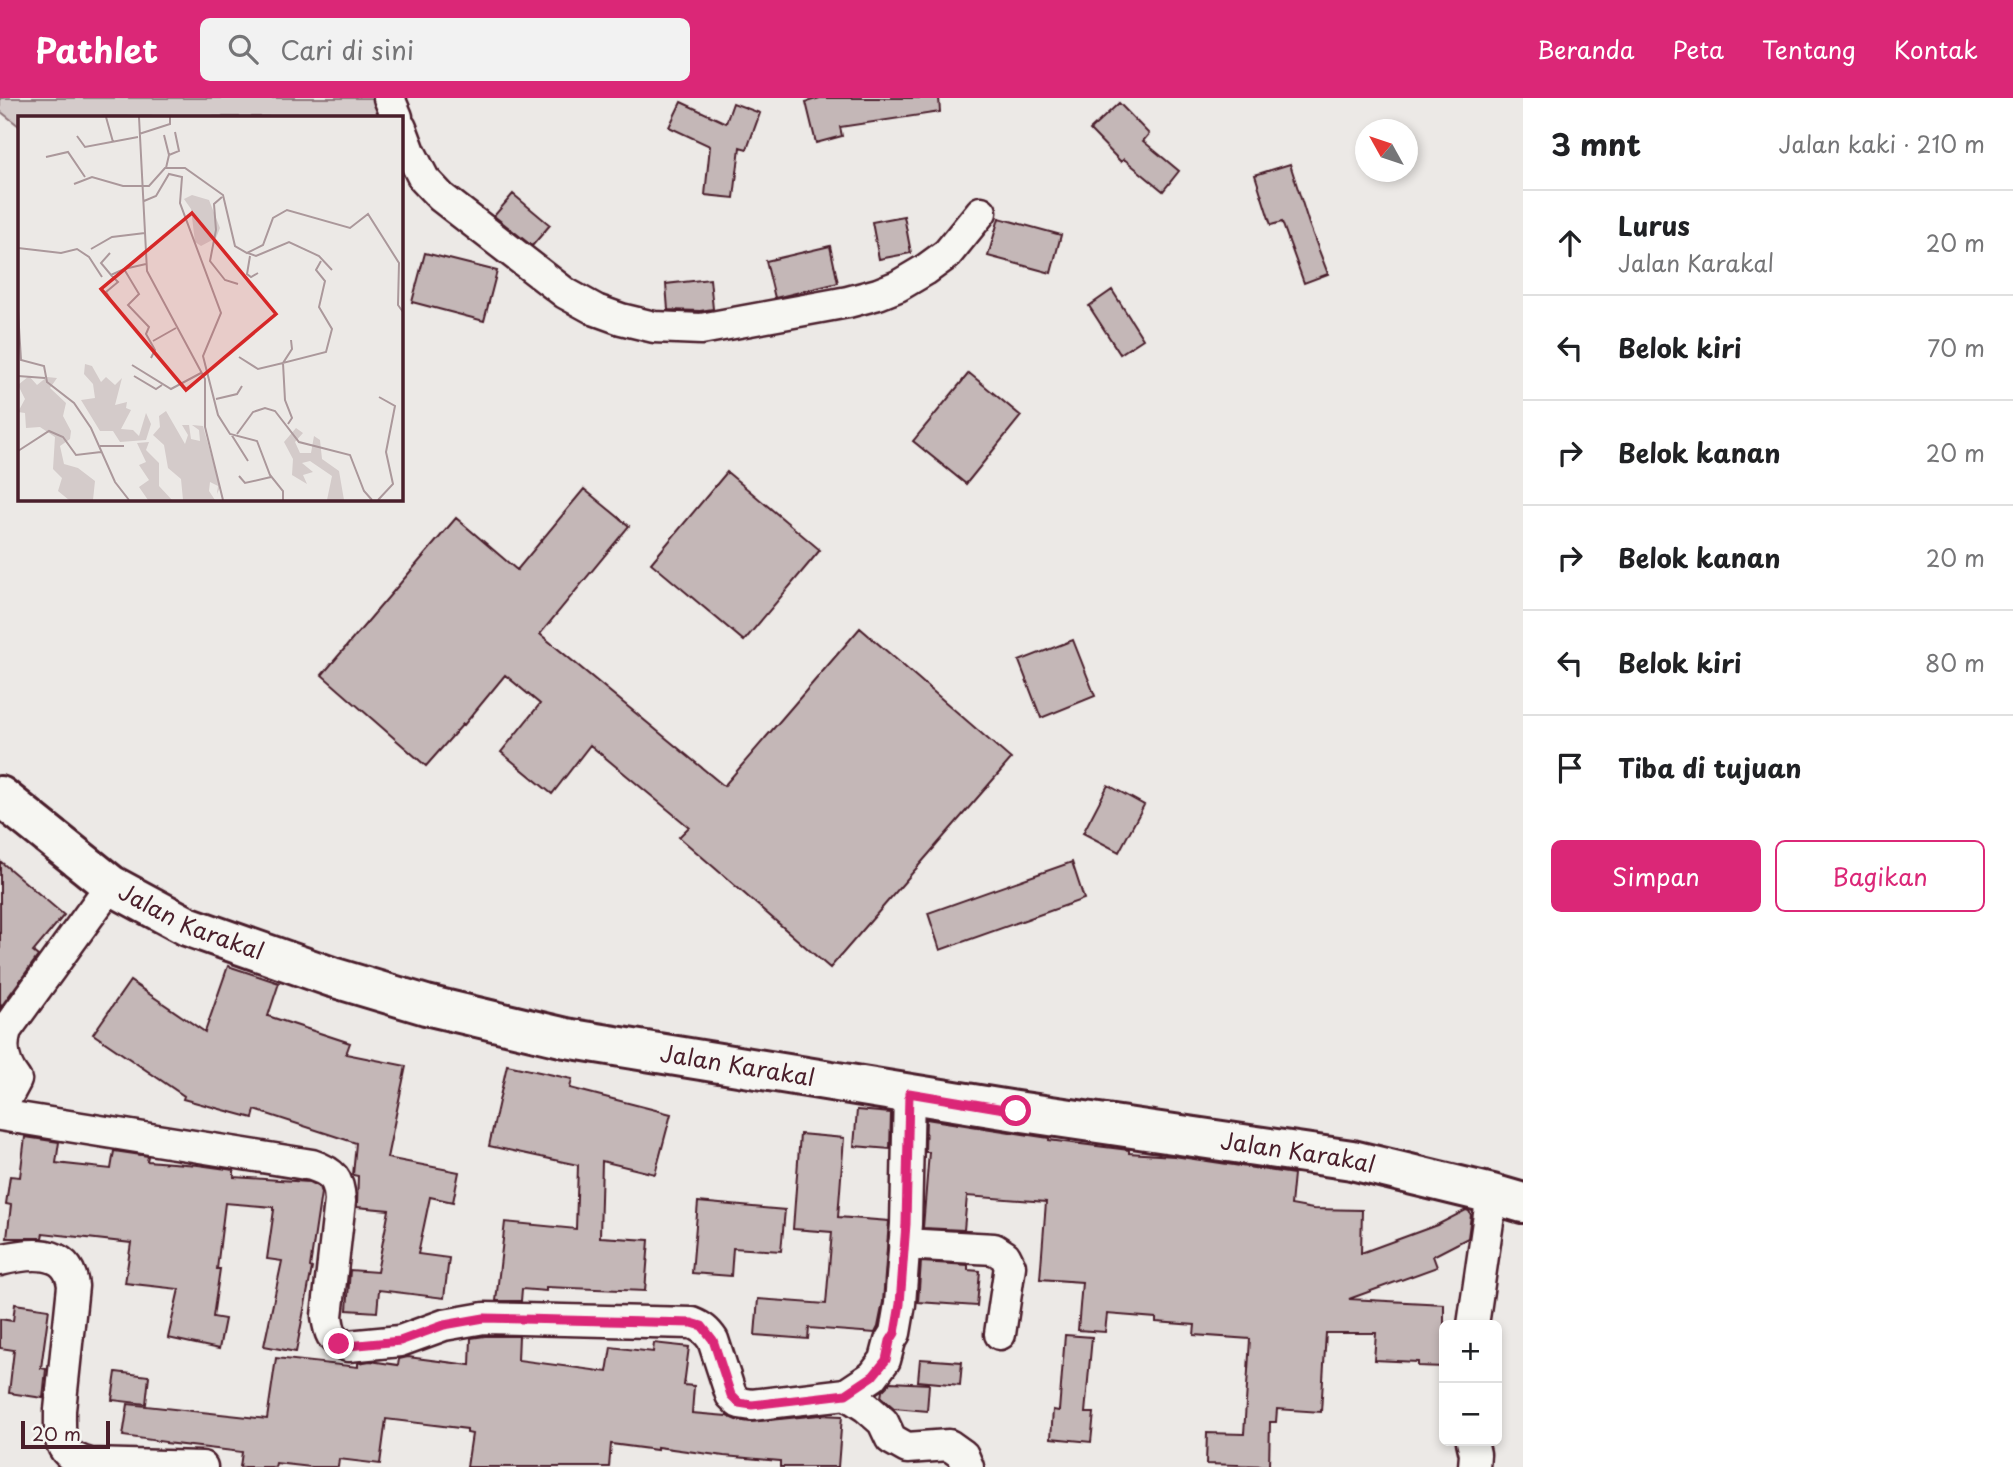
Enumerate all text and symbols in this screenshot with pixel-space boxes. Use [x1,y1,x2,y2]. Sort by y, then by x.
search box [200,18,690,81]
text: Pathlet [35,24,158,74]
icon: search [224,30,262,68]
text: Cari di sini [280,30,414,69]
text: Beranda [1537,31,1634,67]
text: Peta [1672,31,1724,67]
text: Tentang [1762,31,1856,67]
text: Kontak [1894,31,1978,67]
inset map [18,116,402,500]
north arrow [1355,119,1418,182]
text: 3 mnt [1551,121,1641,166]
text: Jalan kaki · 210 m [1779,126,1985,161]
text: Lurus [1618,206,1690,245]
icon: ahead [1551,224,1589,262]
text: 20 m [1926,225,1985,260]
text: Jalan Karakal [1618,245,1774,280]
text: Belok kiri [1618,328,1741,367]
icon: left [1551,329,1589,367]
text: 70 m [1927,330,1985,365]
text: Belok kanan [1618,433,1780,472]
icon: right [1551,434,1589,472]
text: 20 m [1926,435,1985,470]
text: Belok kanan [1618,538,1780,577]
icon: right [1551,539,1589,577]
text: 20 m [1926,540,1985,575]
text: Belok kiri [1618,643,1741,682]
icon: left [1551,644,1589,682]
text: 80 m [1925,645,1985,680]
text: Tiba di tujuan [1618,748,1802,787]
icon: arrive [1551,749,1589,787]
button: Simpan [1551,840,1761,912]
button: Bagikan [1775,840,1985,912]
street label: Jalan Karakal [113,873,269,968]
street label: Jalan Karakal [658,1035,818,1094]
route start [1000,1095,1031,1126]
street label: Jalan Karakal [1218,1122,1379,1181]
map controls [1439,1320,1502,1446]
button: + [1439,1320,1502,1383]
route end [323,1328,354,1359]
button: − [1439,1383,1502,1446]
scale bar [21,1418,110,1450]
text: 20 m [32,1419,81,1447]

